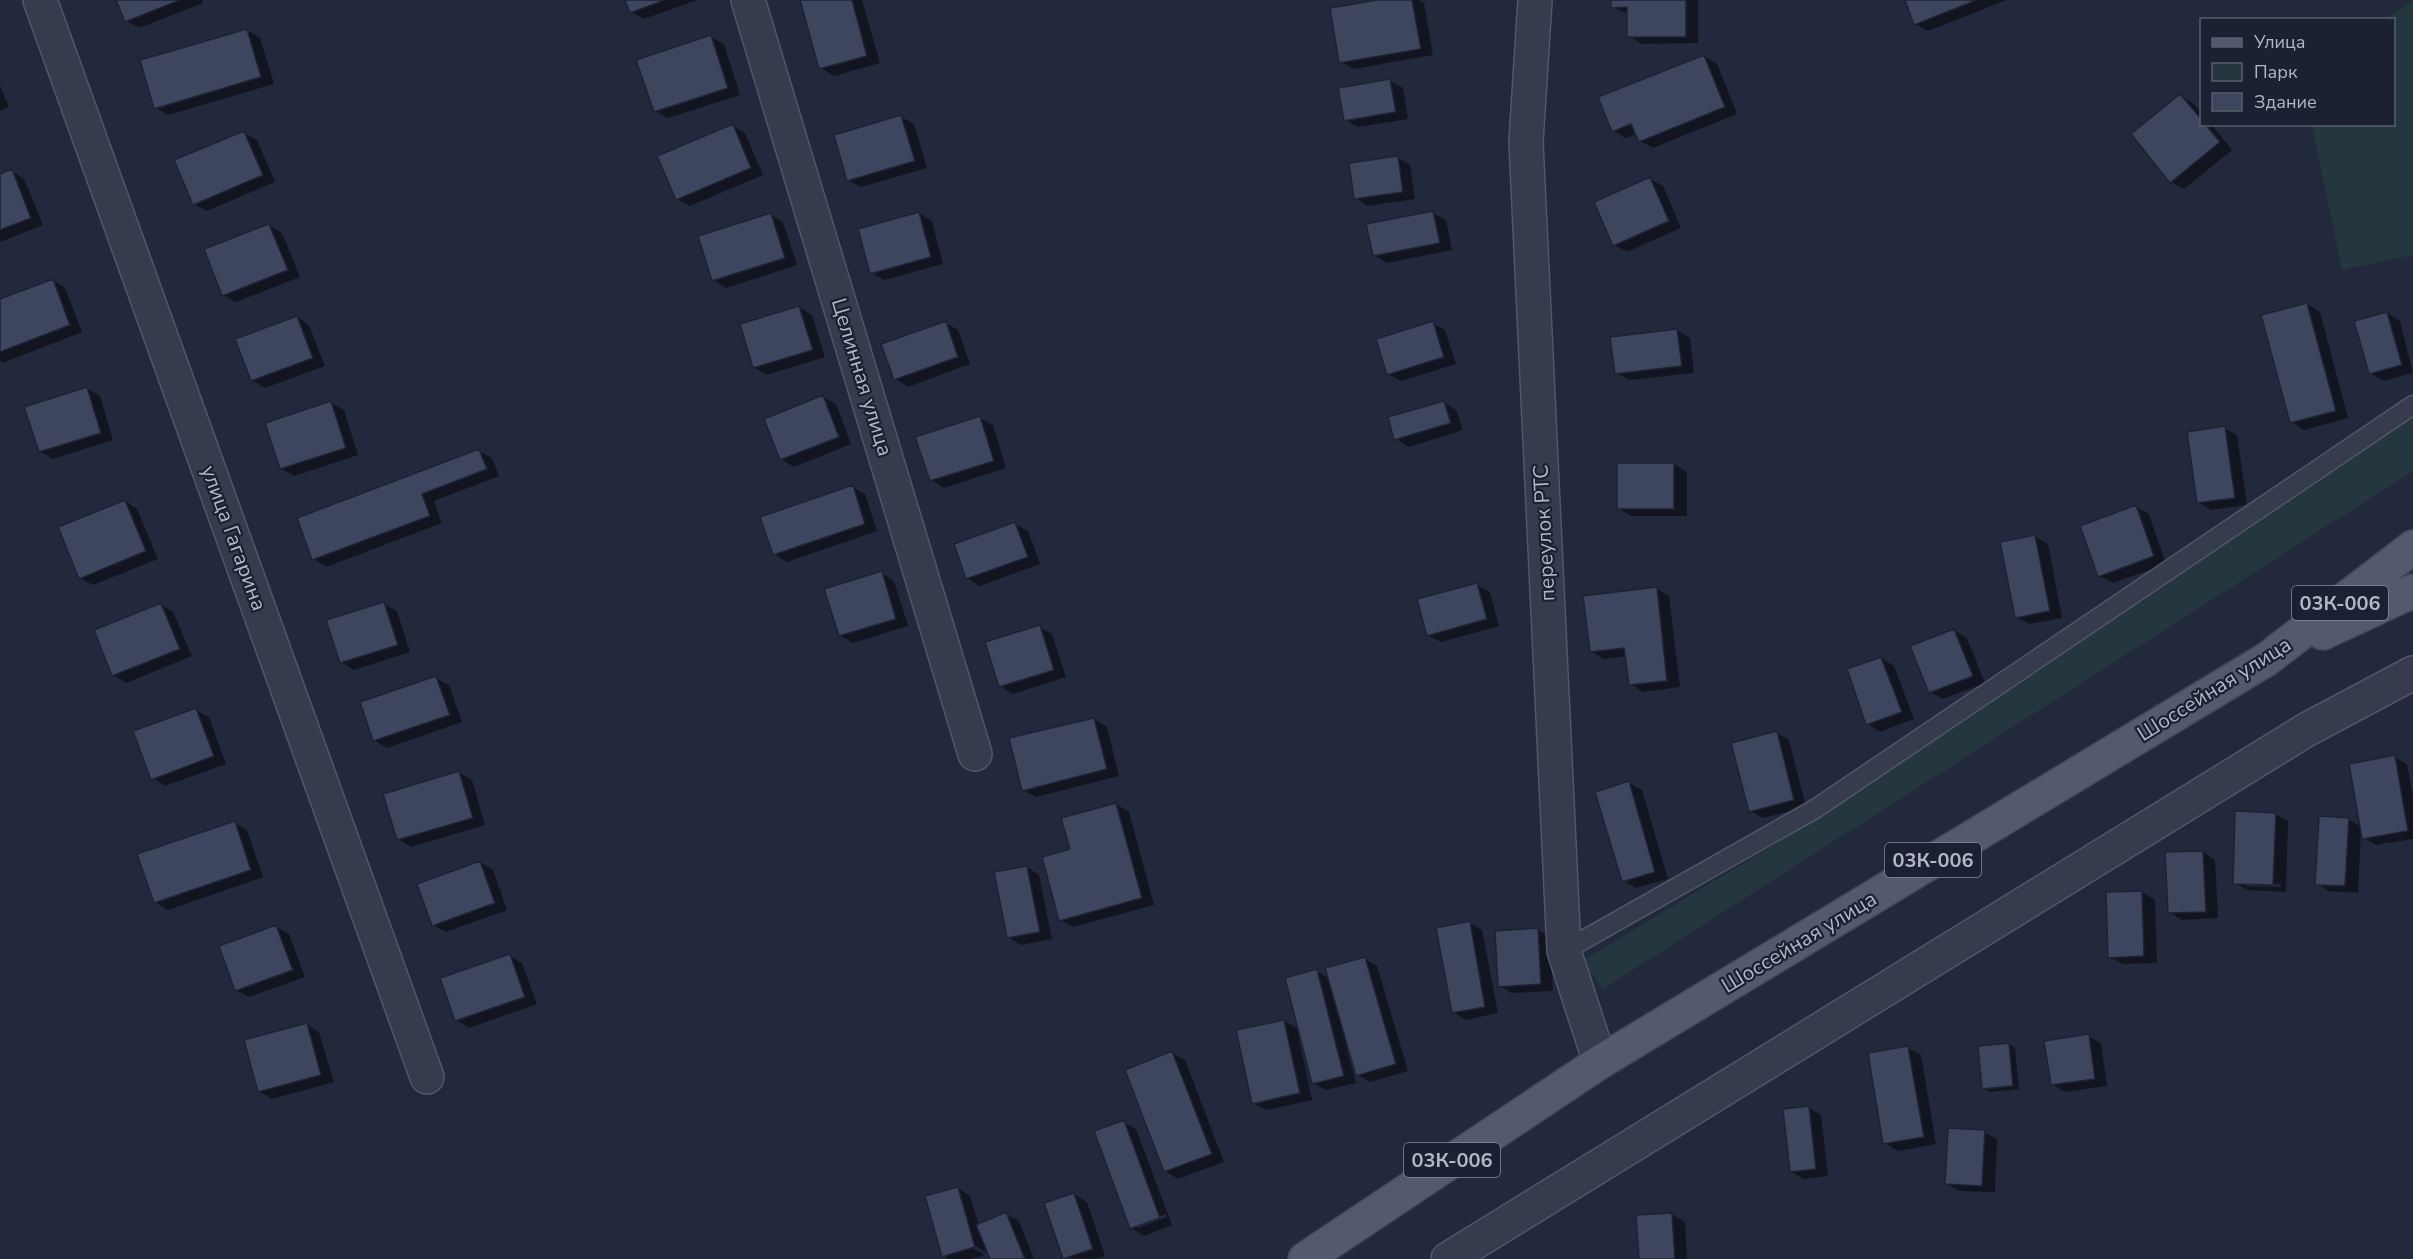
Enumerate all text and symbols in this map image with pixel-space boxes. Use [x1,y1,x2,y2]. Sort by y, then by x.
legend [2200,18,2395,126]
text: Улица [2253,30,2305,54]
text: Парк [2254,60,2298,84]
text: Здание [2254,90,2317,114]
street label: Целинная улица [825,295,899,459]
street label: улица Гагарина [195,461,273,615]
street label: переулок РТС [1526,464,1562,602]
road number: 03К-006 [2292,586,2388,620]
street label: Шоссейная улица [2132,630,2296,748]
road number: 03К-006 [1885,843,1981,877]
street label: Шоссейная улица [1716,885,1882,999]
road number: 03К-006 [1404,1143,1500,1177]

